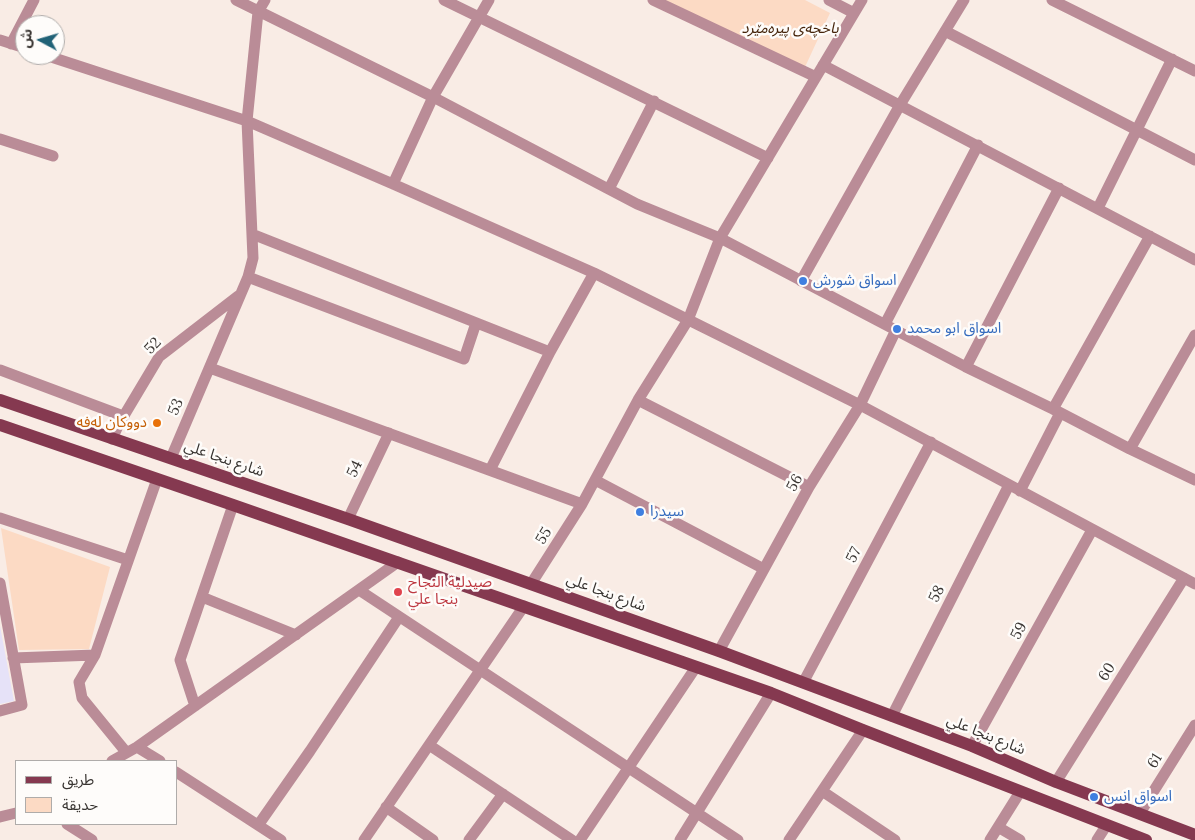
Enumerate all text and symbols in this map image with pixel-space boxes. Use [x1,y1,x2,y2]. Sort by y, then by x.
north arrow [15,15,65,65]
park label: باخچەی پیرەمێرد [741,20,839,38]
text: ش [16,28,36,49]
place label: اسواق شورش [813,272,897,290]
marker: اسواق شورش [797,275,809,287]
place label: اسواق ابو محمد [907,320,1001,338]
marker: اسواق ابو محمد [891,323,903,335]
street label: 52 [141,334,165,358]
street label: 53 [164,396,188,418]
place label: دووكان لەفە [76,414,147,432]
marker: دووكان لەفە [151,417,163,429]
street label: شارع بنجا علي [182,437,266,481]
street label: 54 [343,458,367,480]
street label: 56 [783,471,807,495]
place label: سيدرا [650,503,684,521]
marker: سيدرا [634,506,646,518]
street label: 55 [532,524,556,548]
street label: 57 [843,544,865,566]
street label: شارع بنجا علي [564,570,648,616]
place label: صيدلية النجاح بنجا علي [408,574,492,609]
street label: 58 [925,583,949,605]
marker: صيدلية النجاح بنجا علي [392,586,404,598]
street label: 59 [1007,619,1031,643]
street label: 60 [1095,660,1119,684]
street label: شارع بنجا علي [944,711,1028,759]
street label: 61 [1144,750,1166,772]
legend [15,760,178,825]
text: طريق [62,770,94,789]
place label: اسواق انس [1104,788,1172,806]
marker: اسواق انس [1088,791,1100,803]
text: حديقة [62,795,98,814]

